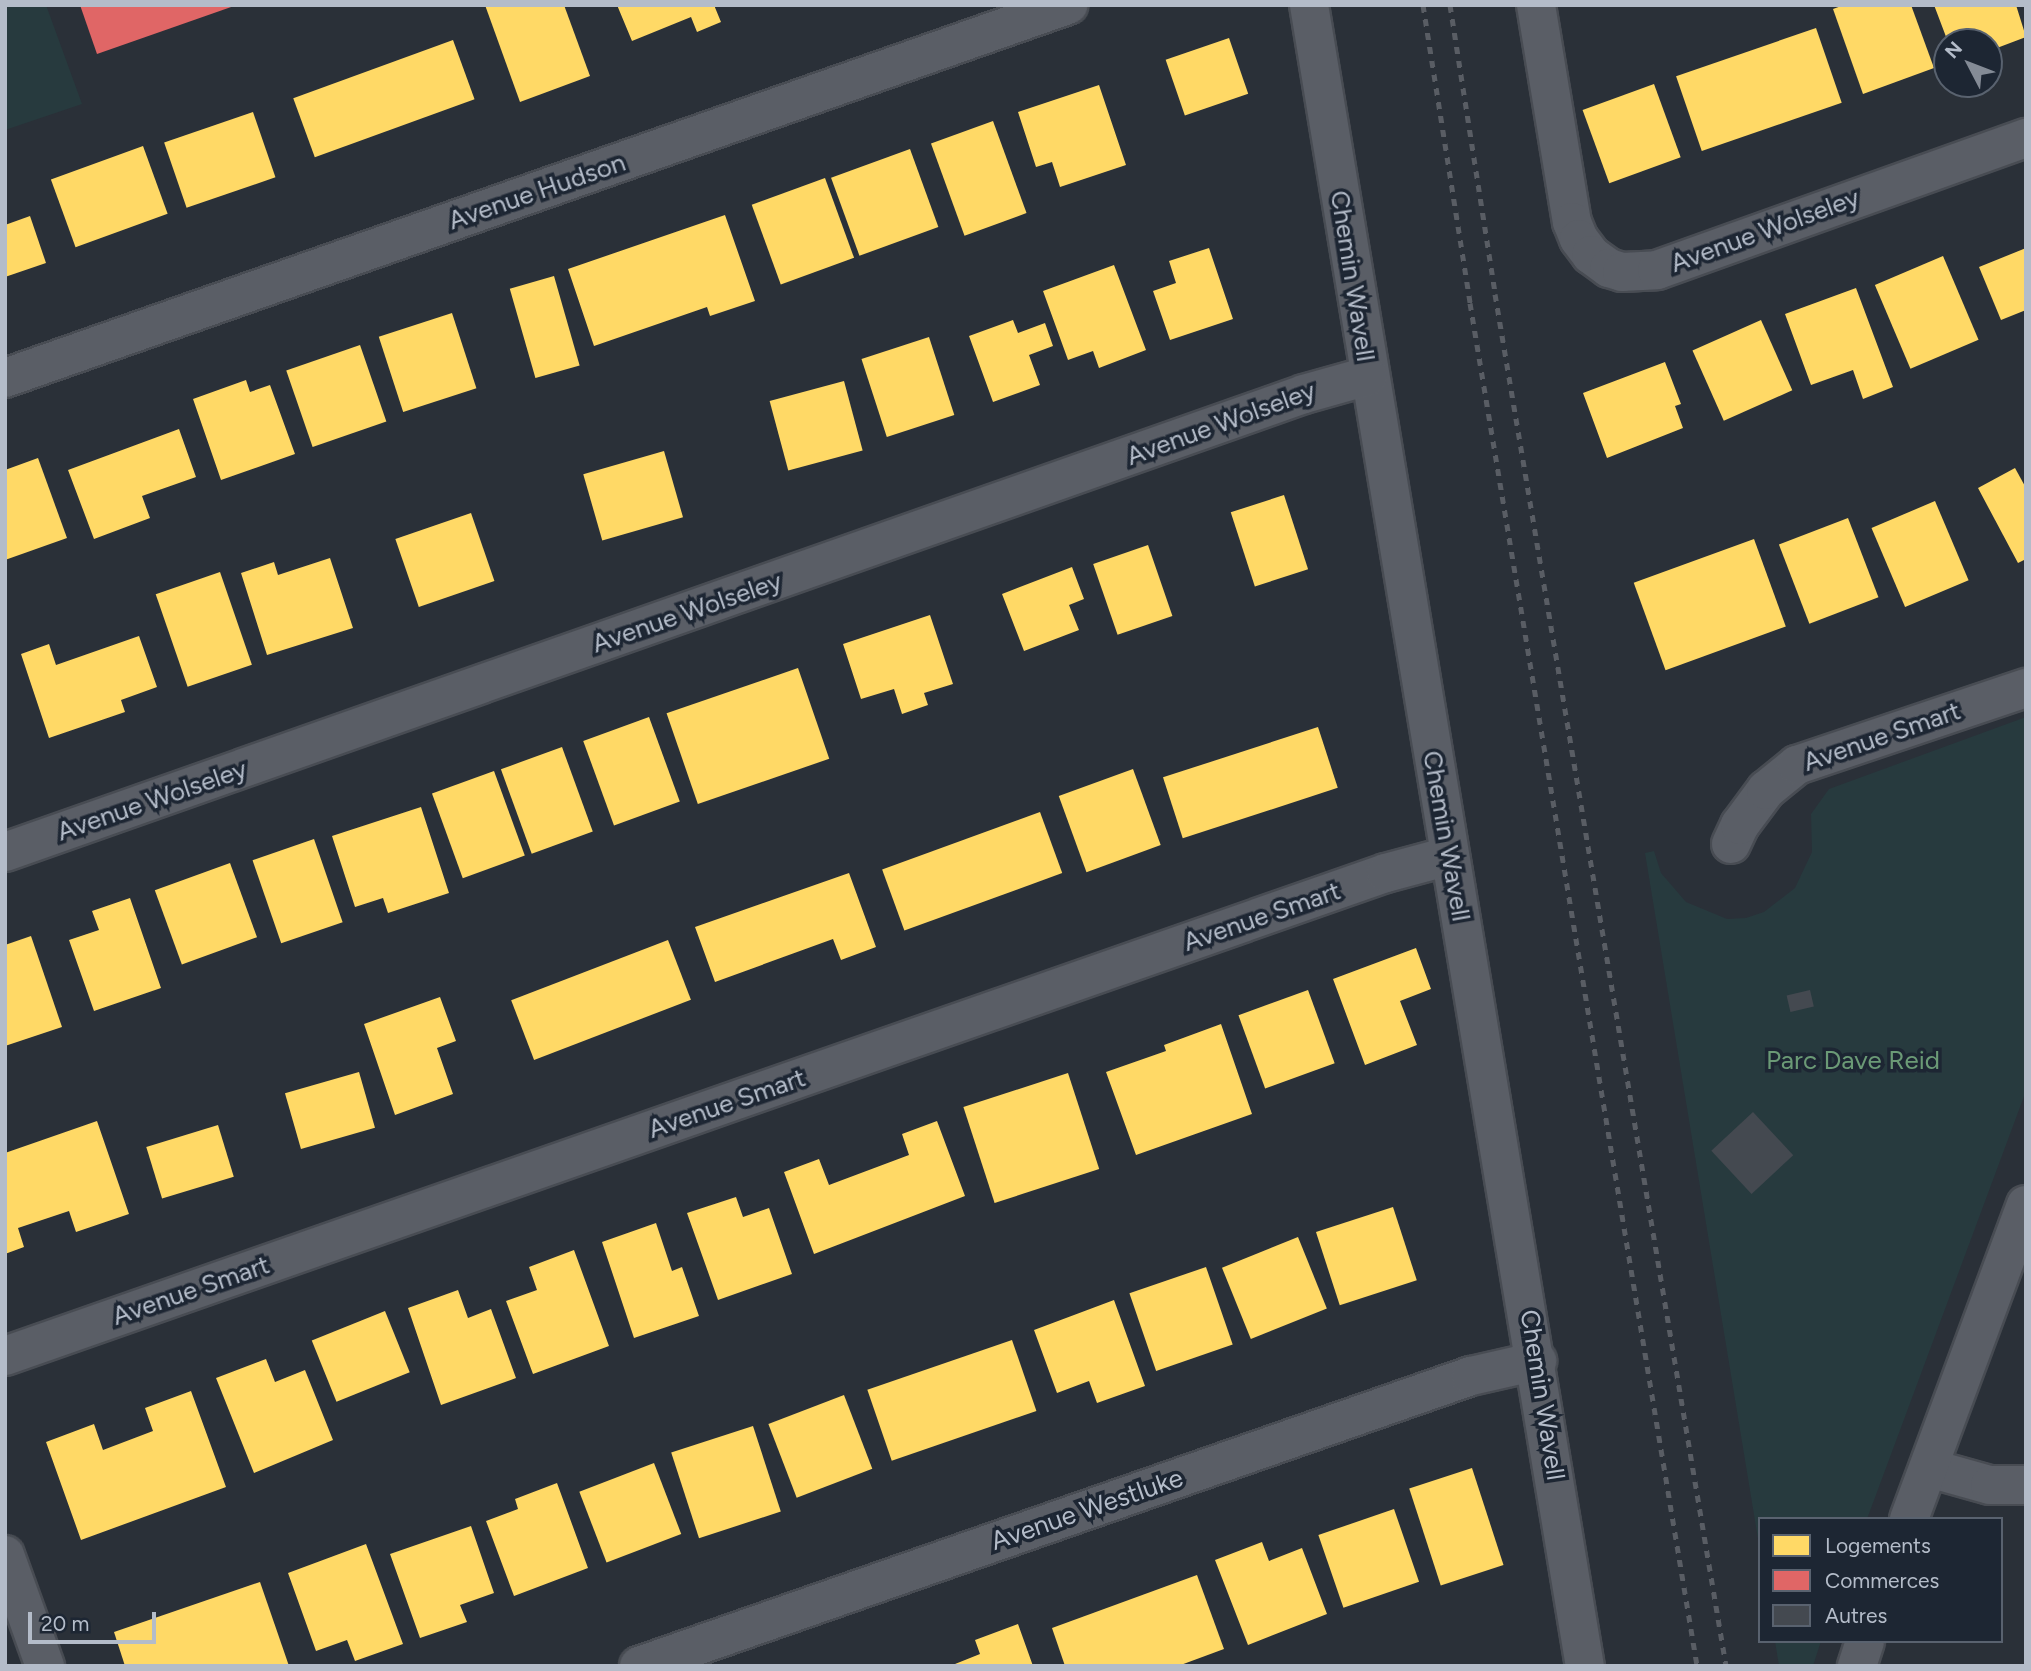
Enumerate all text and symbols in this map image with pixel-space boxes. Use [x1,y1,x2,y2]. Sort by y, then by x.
north arrow [1933,28,2003,98]
text: N [1940,37,1967,63]
street label: Avenue Hudson [444,147,630,237]
street label: Avenue Wolseley [1666,182,1864,280]
street label: Chemin Wavell [1323,188,1381,364]
street label: Avenue Wolseley [1122,375,1320,473]
street label: Avenue Wolseley [588,566,786,660]
street label: Avenue Smart [1799,696,1965,778]
street label: Chemin Wavell [1416,748,1476,924]
street label: Avenue Wolseley [53,754,251,848]
street label: Avenue Smart [1179,876,1345,958]
park label: Parc Dave Reid [1766,1045,1940,1077]
street label: Avenue Smart [644,1063,810,1145]
street label: Avenue Smart [108,1250,274,1332]
street label: Chemin Wavell [1513,1307,1571,1483]
street label: Avenue Westluke [987,1463,1187,1557]
legend [1758,1517,2003,1643]
text: Logements [1825,1533,1931,1558]
text: Commerces [1825,1568,1939,1593]
scale bar [32,1598,159,1642]
text: Autres [1825,1603,1887,1628]
text: 20 m [41,1611,89,1636]

